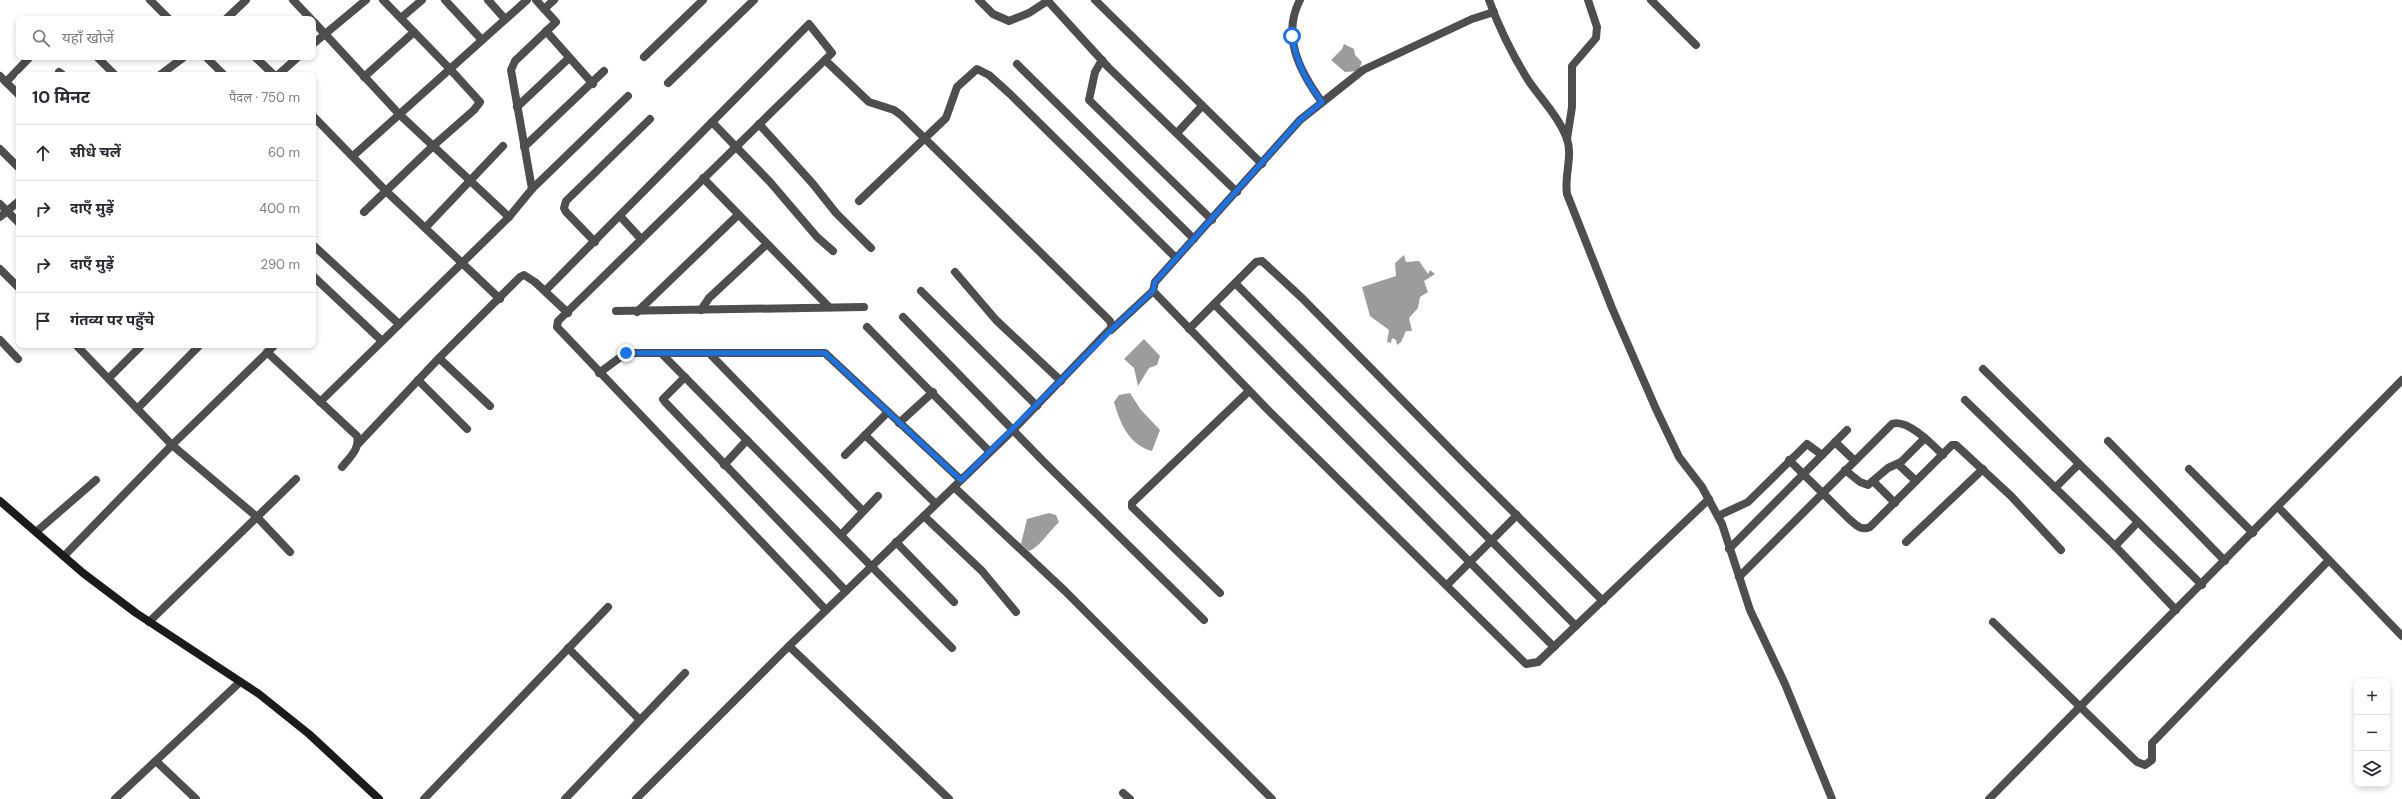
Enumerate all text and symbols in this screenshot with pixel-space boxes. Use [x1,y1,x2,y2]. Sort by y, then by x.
search box [16,16,316,60]
icon: search [30,27,52,49]
route start [1283,27,1301,45]
text: यहाँ खोजें [62,28,114,48]
text: 10 मिनट [32,86,90,108]
text: पैदल · 750 m [229,89,300,106]
icon: ahead [32,142,54,164]
text: सीधे चलें [70,142,121,162]
text: 60 m [268,144,300,161]
icon: right [32,198,54,220]
text: दाएँ मुड़ें [70,198,114,218]
text: 400 m [259,200,300,217]
icon: right [32,254,54,276]
text: दाएँ मुड़ें [70,254,114,274]
text: 290 m [261,256,300,273]
icon: arrive [32,310,54,332]
text: गंतव्य पर पहुँचे [70,310,154,330]
route end [617,344,635,362]
map controls [2354,679,2390,787]
button: + [2354,679,2390,715]
button: − [2354,715,2390,751]
button: layers [2354,751,2390,787]

